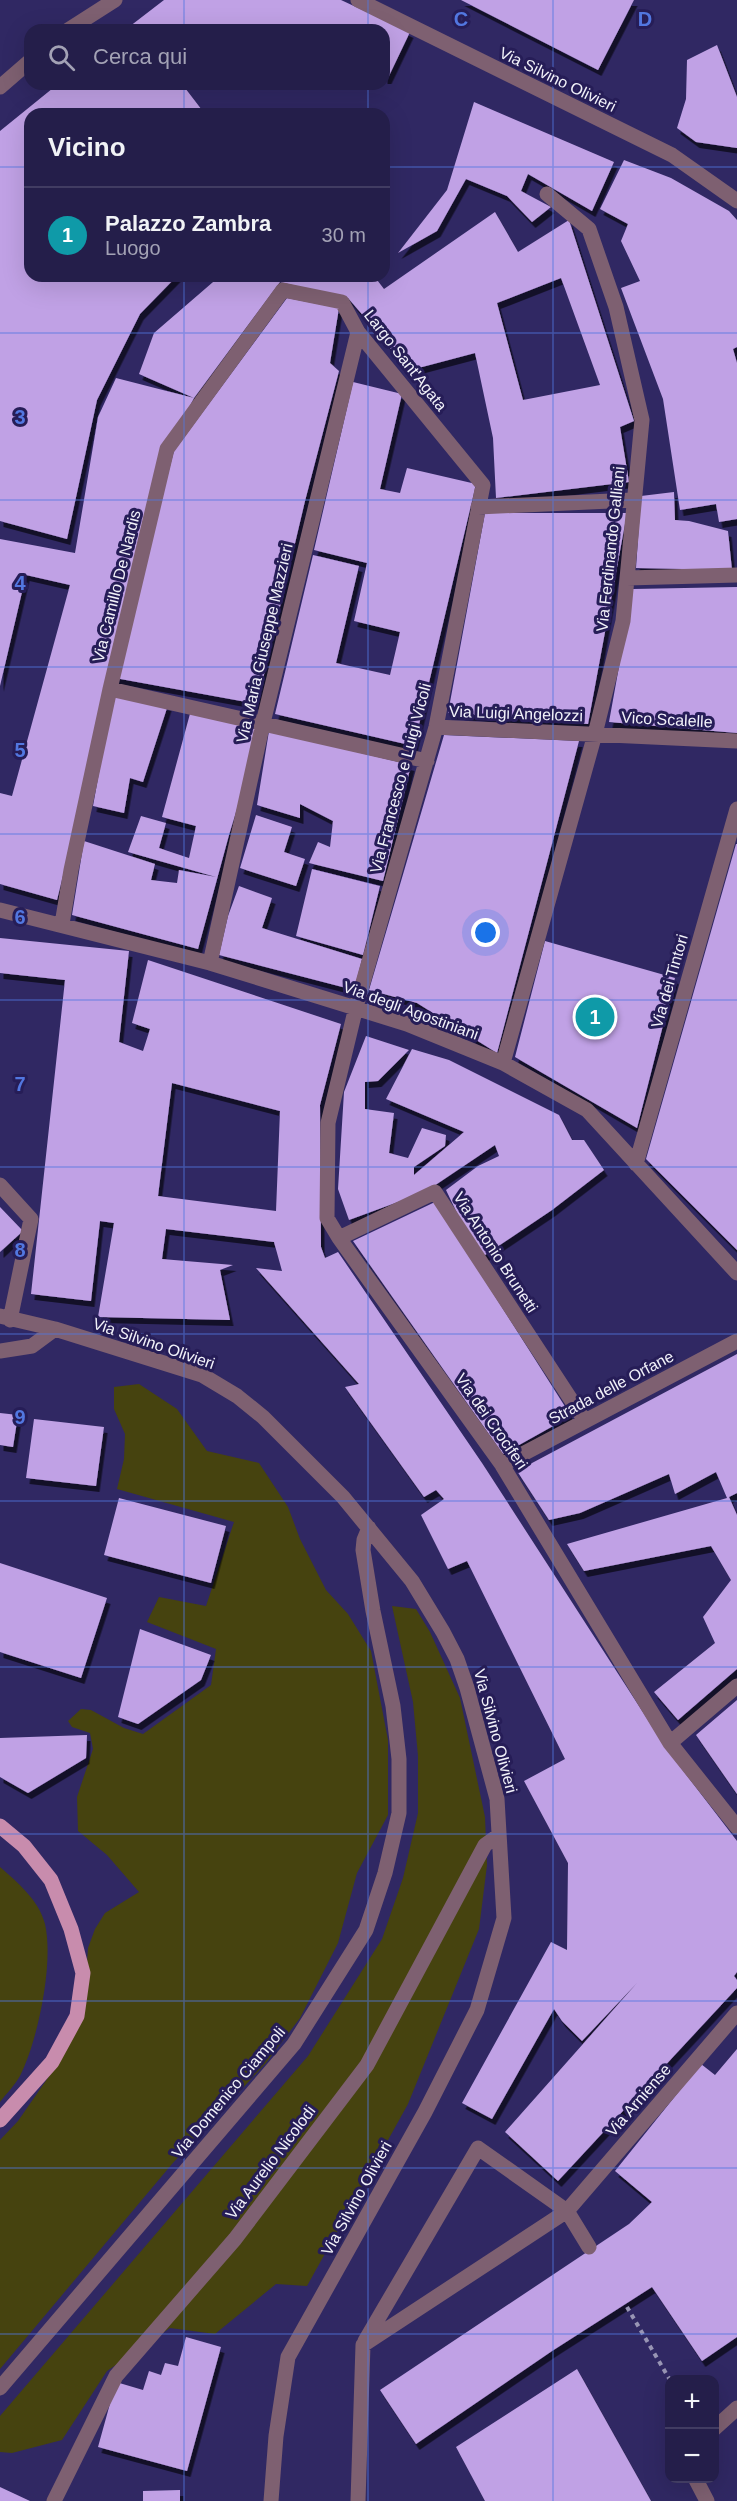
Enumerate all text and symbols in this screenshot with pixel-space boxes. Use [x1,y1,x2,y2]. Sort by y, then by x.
text: C [454,8,468,30]
text: D [638,8,652,30]
search box [24,24,390,90]
icon: search [45,41,78,74]
text: Cerca qui [93,44,187,69]
street label: Via Silvino Olivieri [497,44,619,115]
text: Vicino [48,132,126,162]
text: Palazzo Zambra [105,211,271,236]
text: 1 [62,224,73,246]
text: 30 m [322,224,366,246]
text: Luogo [105,237,161,259]
street label: Largo Sant'Agata [361,307,450,414]
text: 3 [14,406,26,428]
street label: Via Ferdinando Galliani [593,466,628,633]
street label: Via Camillo De Nardis [89,508,144,664]
street label: Via Maria Giuseppe Mazzieri [233,542,296,745]
text: 4 [14,572,26,594]
street label: Via Francesco e Luigi Vicoli [367,681,434,875]
street label: Via Luigi Angelozzi [449,703,583,724]
street label: Vico Scalelle [621,709,713,730]
text: 5 [14,739,26,761]
text: 6 [14,906,26,928]
your location [471,918,500,947]
street label: Via dei Tintori [648,932,691,1030]
street label: Via degli Agostiniani [341,978,481,1043]
pin: 1 [576,994,614,1040]
text: 7 [14,1073,26,1095]
street label: Via Antonio Brunetti [450,1189,541,1316]
text: 8 [14,1239,26,1261]
street label: Via Silvino Olivieri [91,1315,217,1372]
street label: Strada delle Orfane [546,1347,677,1428]
street label: Via dei Crociferi [452,1370,531,1472]
text: 9 [14,1406,26,1428]
street label: Via Silvino Olivieri [471,1667,520,1795]
street label: Via Domenico Ciampoli [169,2023,288,2161]
street label: Via Arniense [603,2061,674,2140]
street label: Via Aurelio Nicolodi [222,2102,319,2222]
street label: Via Silvino Olivieri [318,2138,395,2258]
map controls [665,2375,719,2483]
button: + [665,2375,719,2429]
button: − [665,2429,719,2483]

